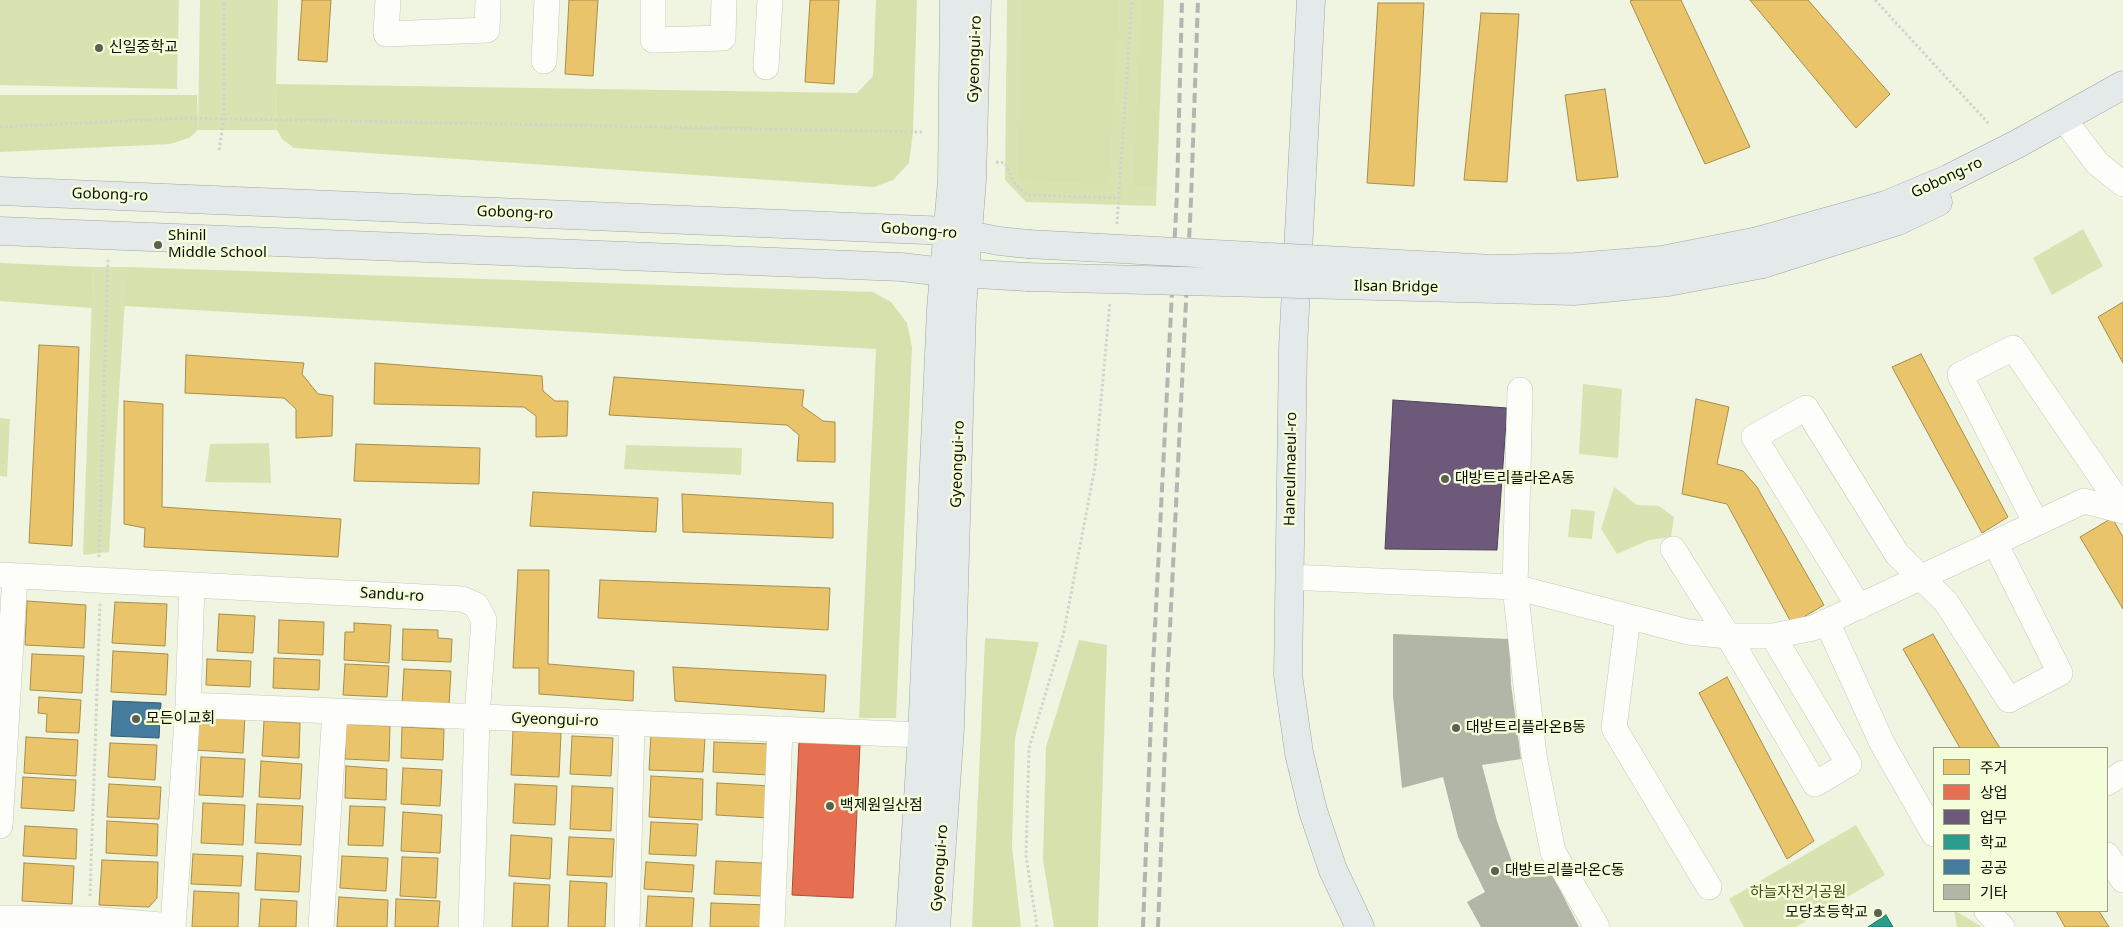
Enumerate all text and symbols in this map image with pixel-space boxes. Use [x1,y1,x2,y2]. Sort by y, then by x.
street label: Gyeongui-ro [964,15,986,103]
place label: 신일중학교 [109,39,178,57]
marker: 신일중학교 [93,42,105,54]
street label: Gobong-ro [1908,154,1986,202]
street label: Gobong-ro [71,185,149,205]
street label: Gobong-ro [476,203,554,223]
street label: Gobong-ro [880,219,958,243]
place label: Shinil Middle School [168,227,267,262]
marker: Shinil Middle School [152,239,164,251]
street label: Ilsan Bridge [1354,277,1438,297]
street label: Haneulmaeul-ro [1281,412,1301,526]
street label: Gyeongui-ro [947,420,969,508]
place label: 대방트리플라온A동 [1455,470,1575,488]
marker: 대방트리플라온A동 [1439,473,1451,485]
street label: Sandu-ro [359,584,425,606]
street label: Gyeongui-ro [511,709,599,731]
place label: 모든이교회 [146,710,215,728]
marker: 모든이교회 [130,713,142,725]
place label: 대방트리플라온B동 [1466,719,1586,737]
marker: 대방트리플라온B동 [1450,722,1462,734]
legend [1933,747,2108,912]
text: 주거 [1980,757,2008,777]
text: 상업 [1980,782,2008,802]
place label: 백제원일산점 [840,797,923,815]
marker: 백제원일산점 [824,800,836,812]
text: 업무 [1980,807,2008,827]
street label: Gyeongui-ro [928,824,952,912]
text: 학교 [1980,832,2008,852]
text: 공공 [1980,857,2008,877]
place label: 대방트리플라온C동 [1505,862,1625,880]
marker: 대방트리플라온C동 [1489,865,1501,877]
text: 기타 [1980,882,2008,902]
park label: 하늘자전거공원 [1750,884,1846,902]
place label: 모당초등학교 [1785,904,1868,922]
marker: 모당초등학교 [1872,907,1884,919]

